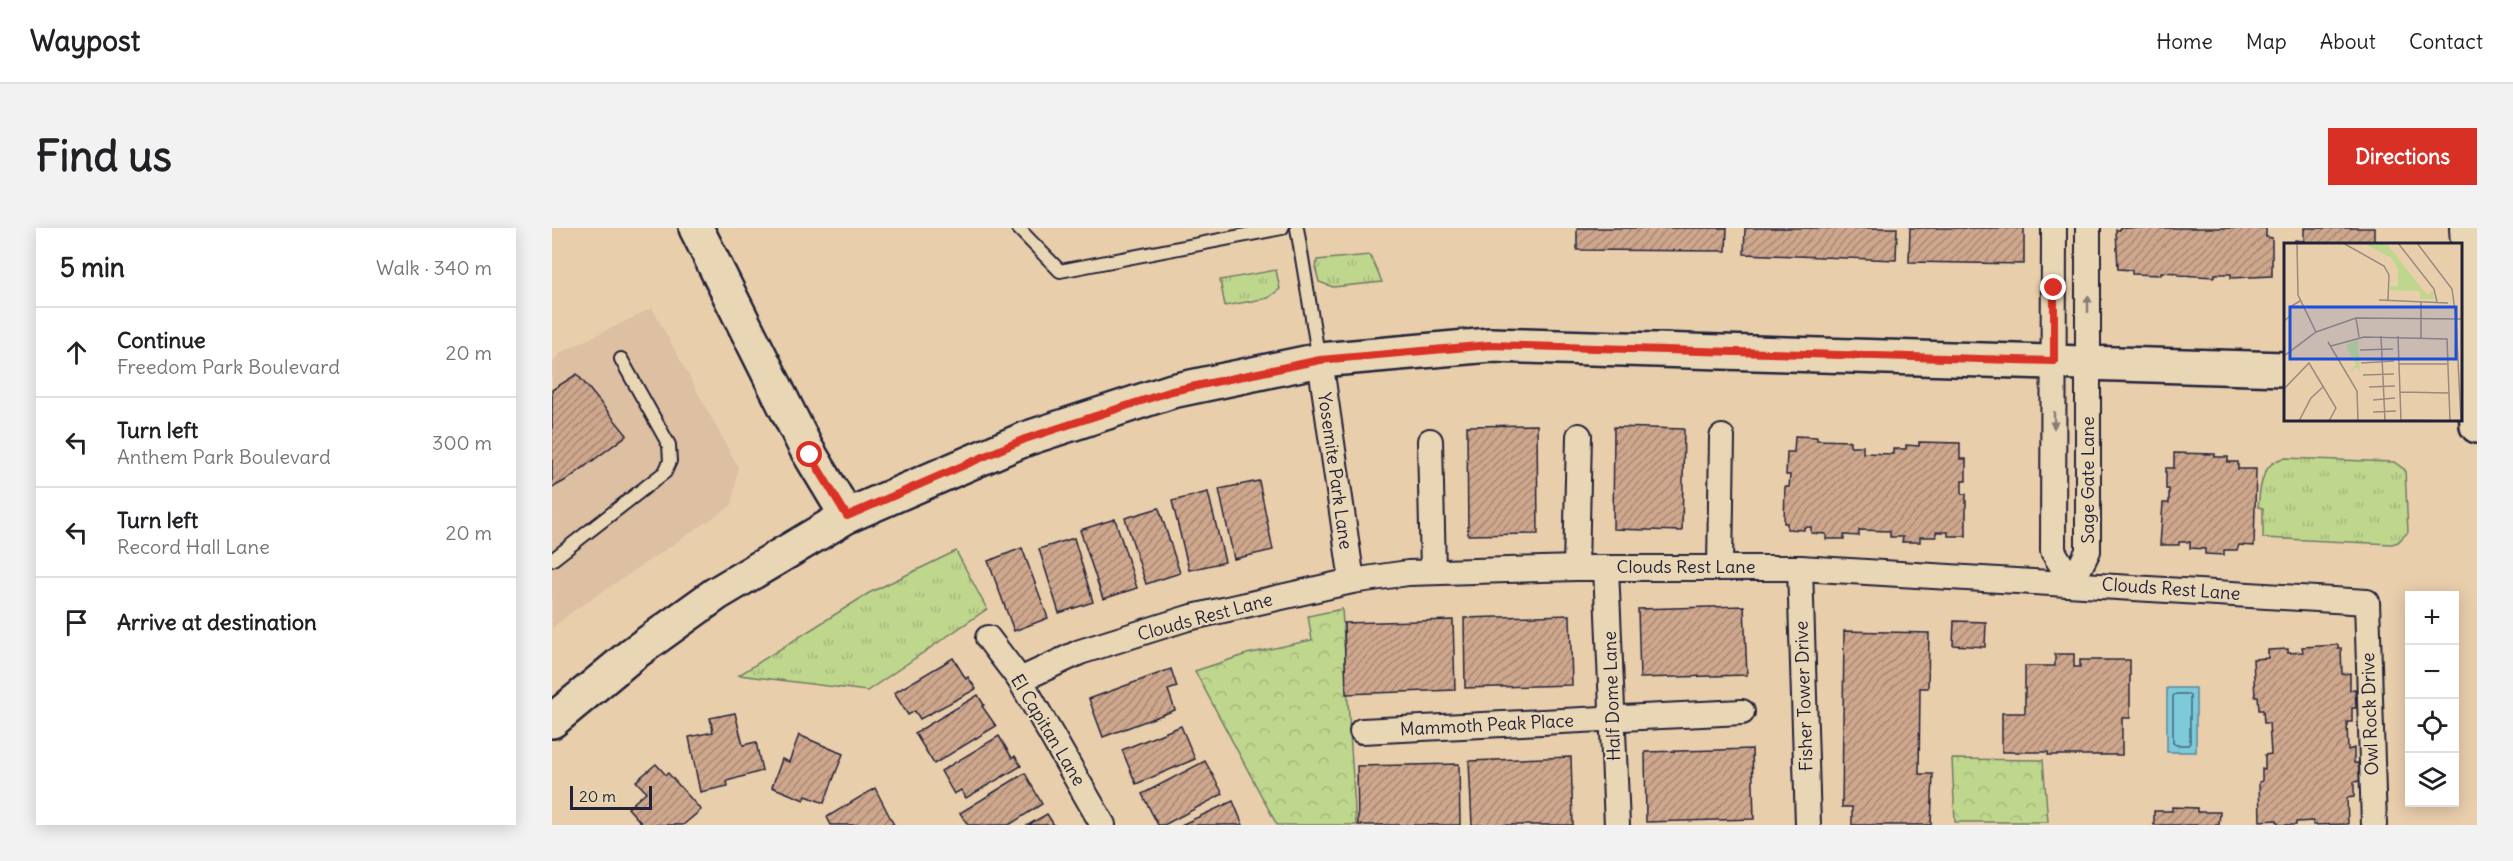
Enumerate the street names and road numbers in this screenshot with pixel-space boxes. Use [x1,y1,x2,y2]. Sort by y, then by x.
street label: Yosemite Park Lane [1313,391,1358,551]
street label: Sage Gate Lane [2076,416,2099,544]
street label: Clouds Rest Lane [1617,555,1755,578]
street label: Clouds Rest Lane [2101,572,2241,605]
street label: Clouds Rest Lane [1135,587,1275,646]
street label: Fisher Tower Drive [1789,620,1818,772]
street label: Half Dome Lane [1598,631,1625,761]
street label: Owl Rock Drive [2356,652,2383,776]
street label: El Capitan Lane [1006,670,1091,790]
street label: Mammoth Peak Place [1399,708,1575,741]

